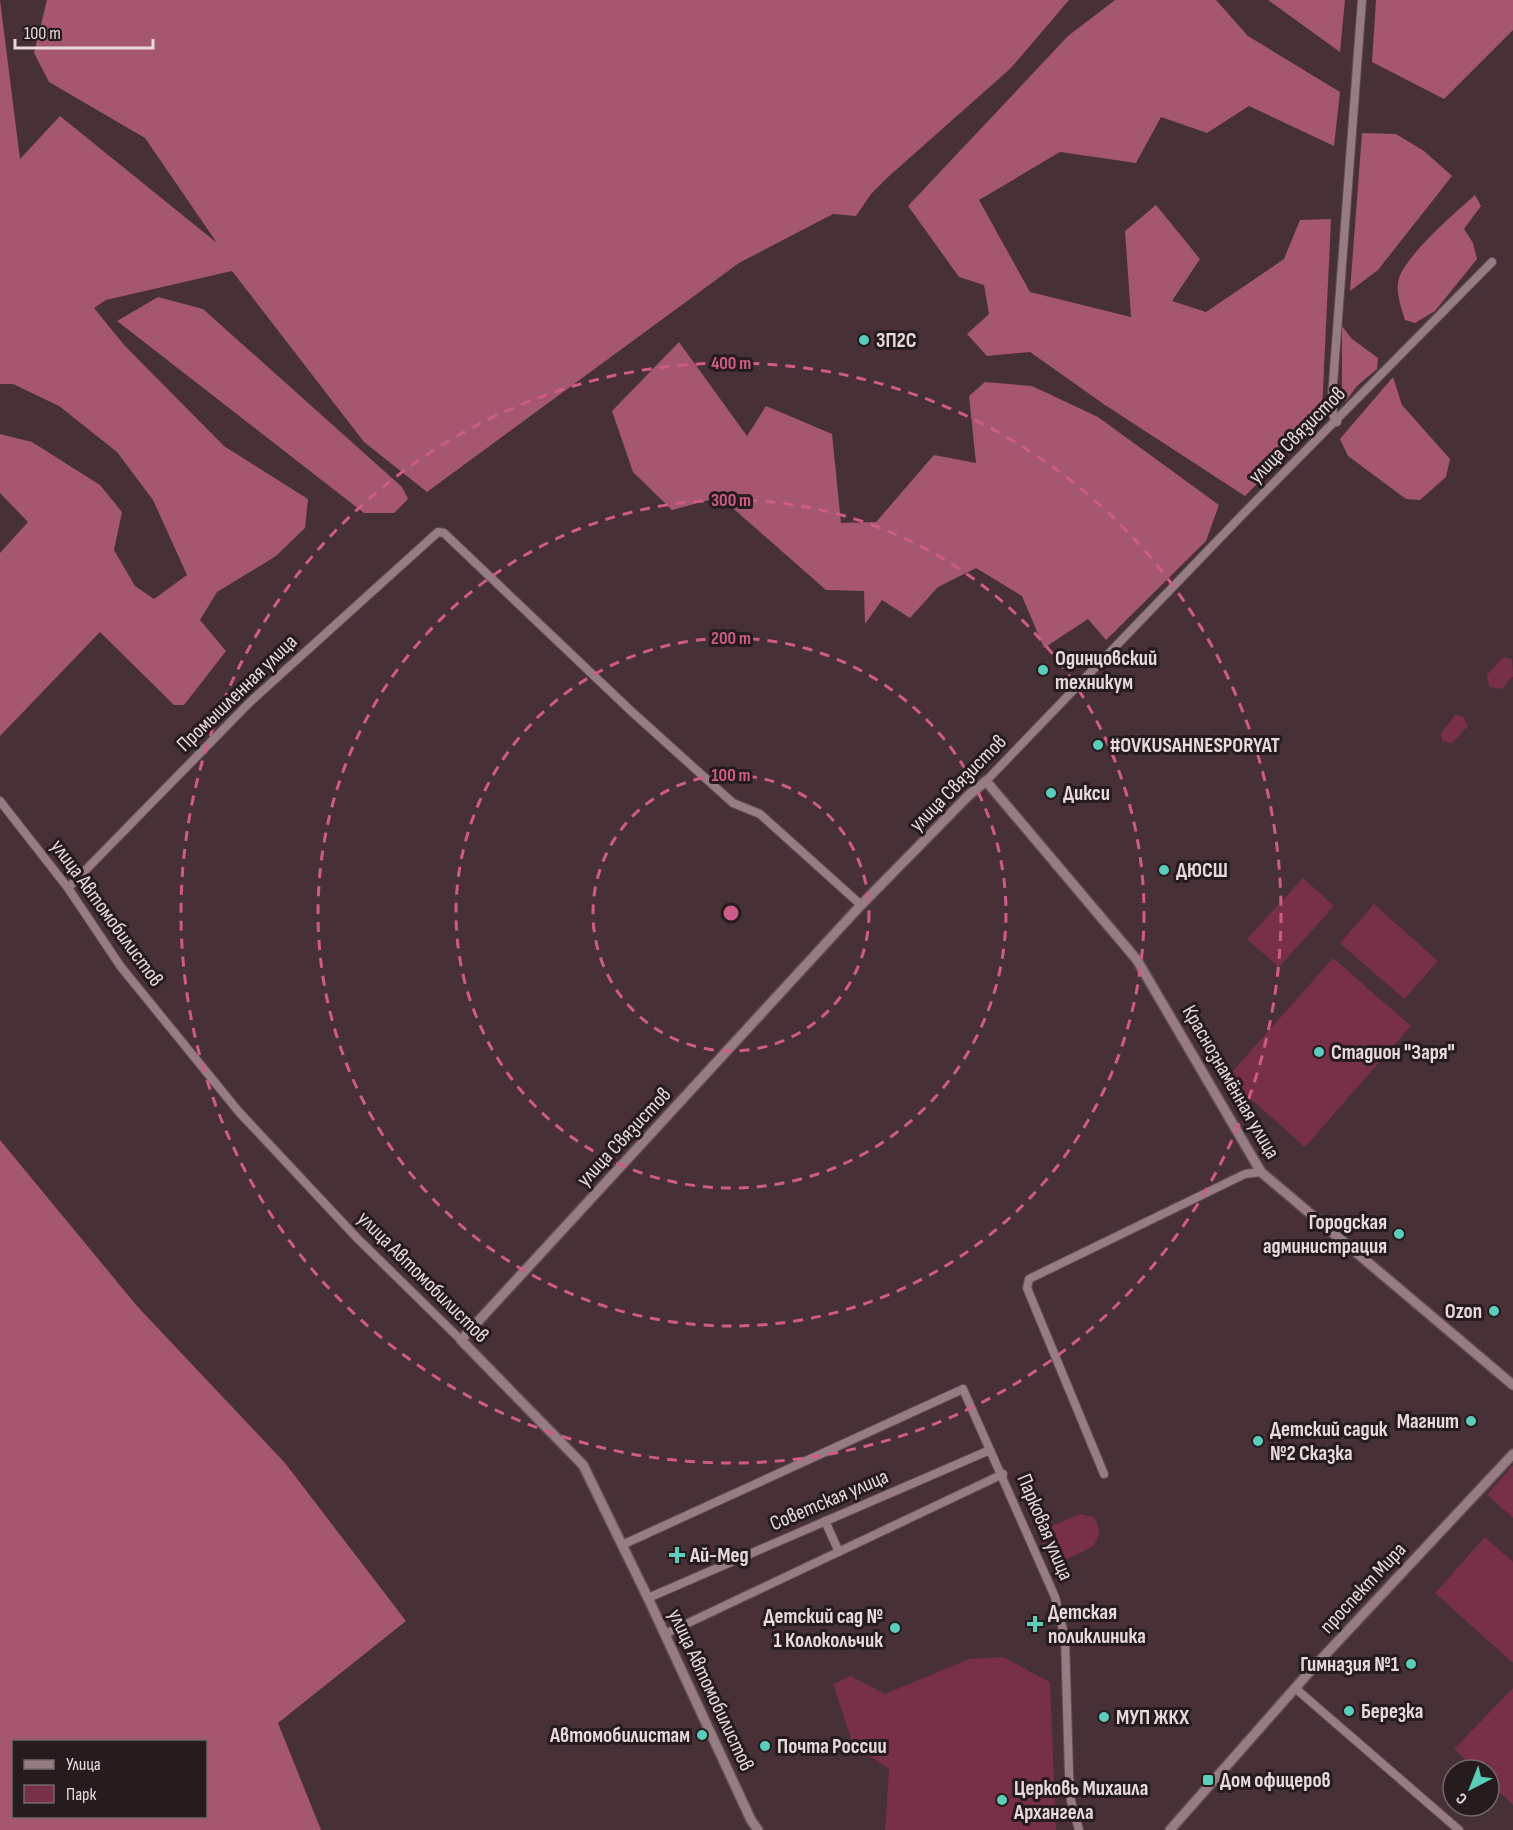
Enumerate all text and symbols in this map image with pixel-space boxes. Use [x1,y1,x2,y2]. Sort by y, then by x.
scale bar [15,12,153,50]
text: 100 m [24,23,61,44]
place label: 3П2С [876,328,917,353]
marker: 3П2С [857,333,871,347]
text: 400 m [711,353,751,374]
street label: улица Связистов [1243,381,1351,489]
text: 300 m [711,490,751,511]
text: 200 m [711,628,751,649]
street label: Промышленная улица [172,629,302,757]
place label: Одинцовский техникум [1055,646,1157,695]
marker: Одинцовский техникум [1036,663,1050,677]
street label: улица Связистов [904,729,1012,837]
place label: #OVKUSAHNESPORYAT [1110,733,1280,758]
marker: #OVKUSAHNESPORYAT [1091,738,1105,752]
text: 100 m [712,765,751,786]
place label: Дикси [1063,781,1110,806]
marker: Дикси [1044,786,1058,800]
street label: улица Автомобилистов [45,835,169,991]
place label: ДЮСШ [1176,858,1228,883]
marker: ДЮСШ [1157,863,1171,877]
centre of rings [721,903,741,923]
street label: Краснознамённая улица [1177,1001,1285,1163]
place label: Стадион "Заря" [1331,1040,1455,1065]
marker: Стадион "Заря" [1312,1045,1326,1059]
street label: улица Связистов [572,1082,676,1192]
street label: улица Автомобилистов [352,1206,494,1348]
place label: Городская администрация [1263,1210,1387,1259]
marker: Городская администрация [1392,1227,1406,1241]
place label: Ozon [1445,1299,1482,1324]
marker: Ozon [1487,1304,1501,1318]
place label: Магнит [1397,1409,1459,1434]
marker: Магнит [1464,1414,1478,1428]
place label: Детский садик №2 Сказка [1270,1417,1388,1466]
marker: Детский садик №2 Сказка [1251,1434,1265,1448]
street label: Советская улица [766,1464,892,1536]
street label: Парковая улица [1011,1470,1079,1584]
street label: проспект Мира [1315,1537,1411,1639]
place label: Ай-Мед [689,1543,749,1568]
marker: Ай-Мед [668,1546,686,1564]
place label: Детская поликлиника [1048,1600,1146,1649]
place label: Детский сад № 1 Колокольчик [763,1604,883,1653]
street label: улица Автомобилистов [663,1605,759,1775]
marker: Детская поликлиника [1026,1615,1044,1633]
marker: Детский сад № 1 Колокольчик [888,1621,902,1635]
place label: Гимназия №1 [1300,1652,1399,1677]
marker: Гимназия №1 [1404,1657,1418,1671]
place label: Березка [1361,1699,1423,1724]
marker: Березка [1342,1704,1356,1718]
place label: МУП ЖКХ [1116,1705,1189,1730]
marker: МУП ЖКХ [1097,1710,1111,1724]
place label: Автомобилистам [549,1723,690,1748]
marker: Автомобилистам [695,1728,709,1742]
place label: Почта России [777,1734,887,1759]
marker: Почта России [758,1739,772,1753]
legend [12,1740,207,1818]
text: Улица [66,1754,101,1775]
north arrow [1441,1758,1501,1818]
place label: Дом офицеров [1220,1768,1331,1793]
marker: Дом офицеров [1201,1773,1215,1787]
place label: Церковь Михаила Архангела [1013,1776,1148,1825]
text: Парк [66,1784,97,1805]
text: С [1453,1788,1471,1808]
marker: Церковь Михаила Архангела [995,1793,1009,1807]

